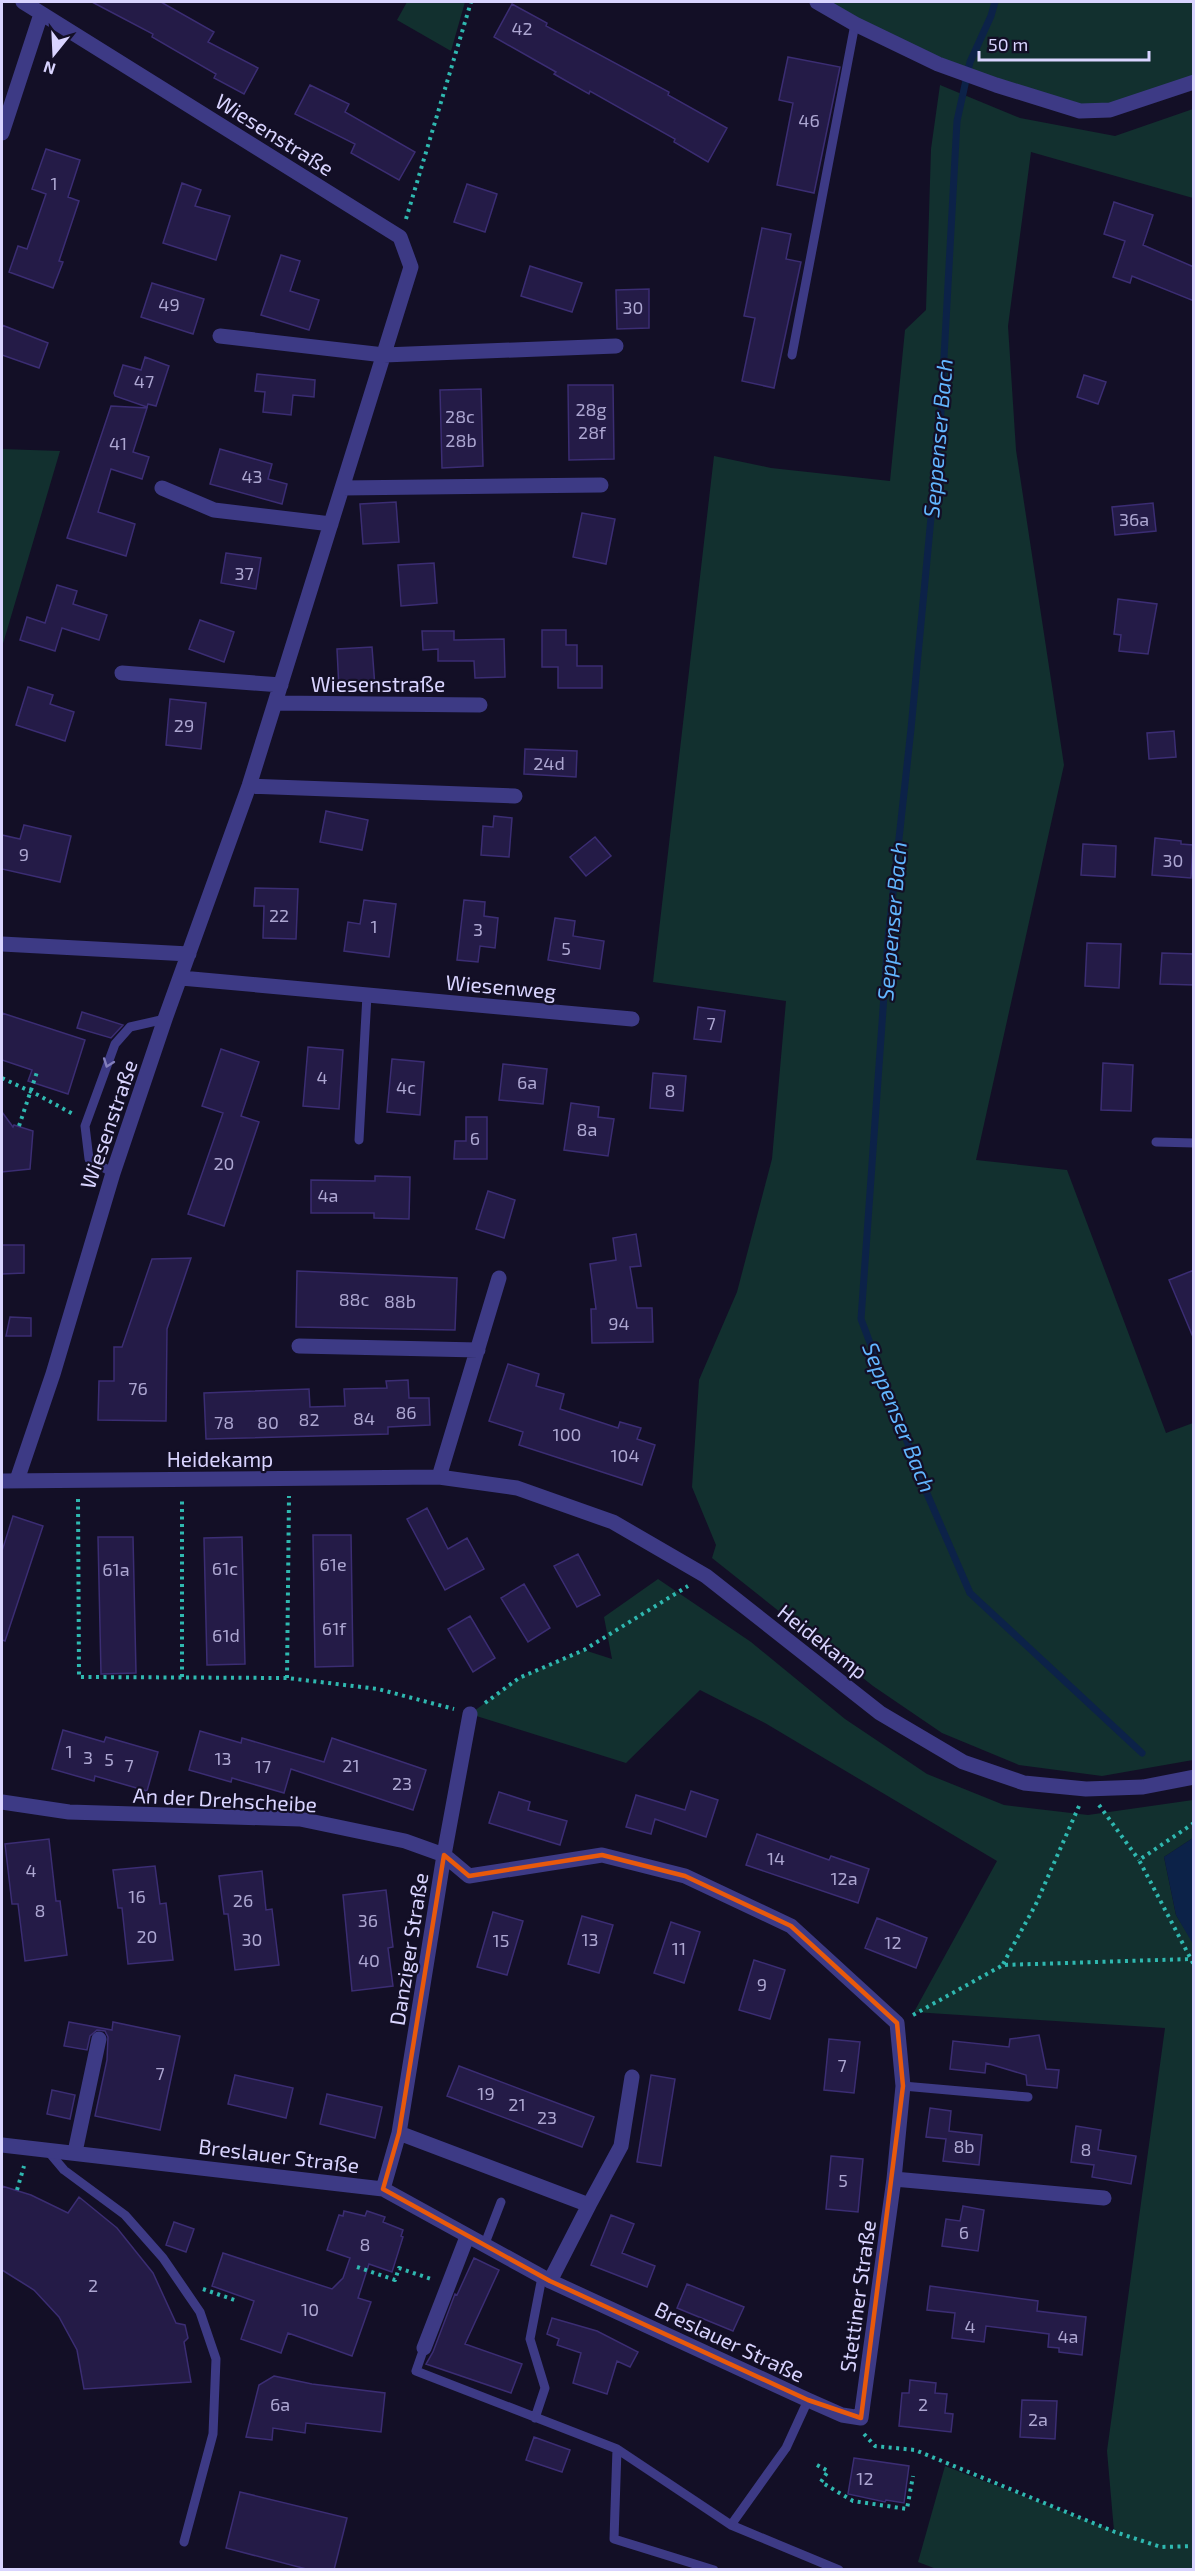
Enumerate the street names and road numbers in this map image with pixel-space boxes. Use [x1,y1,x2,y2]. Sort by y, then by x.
street label: Wiesenstraße [211,88,339,180]
street label: Wiesenstraße [311,671,445,696]
street label: Wiesenweg [445,969,558,1003]
street label: Wiesenstraße [74,1056,142,1192]
street label: Heidekamp [167,1446,273,1471]
street label: Heidekamp [773,1598,873,1684]
street label: An der Drehscheibe [132,1782,318,1816]
street label: Danziger Straße [384,1871,432,2027]
street label: Breslauer Straße [197,2133,361,2177]
street label: Stettiner Straße [834,2218,880,2374]
street label: Breslauer Straße [651,2295,809,2387]

